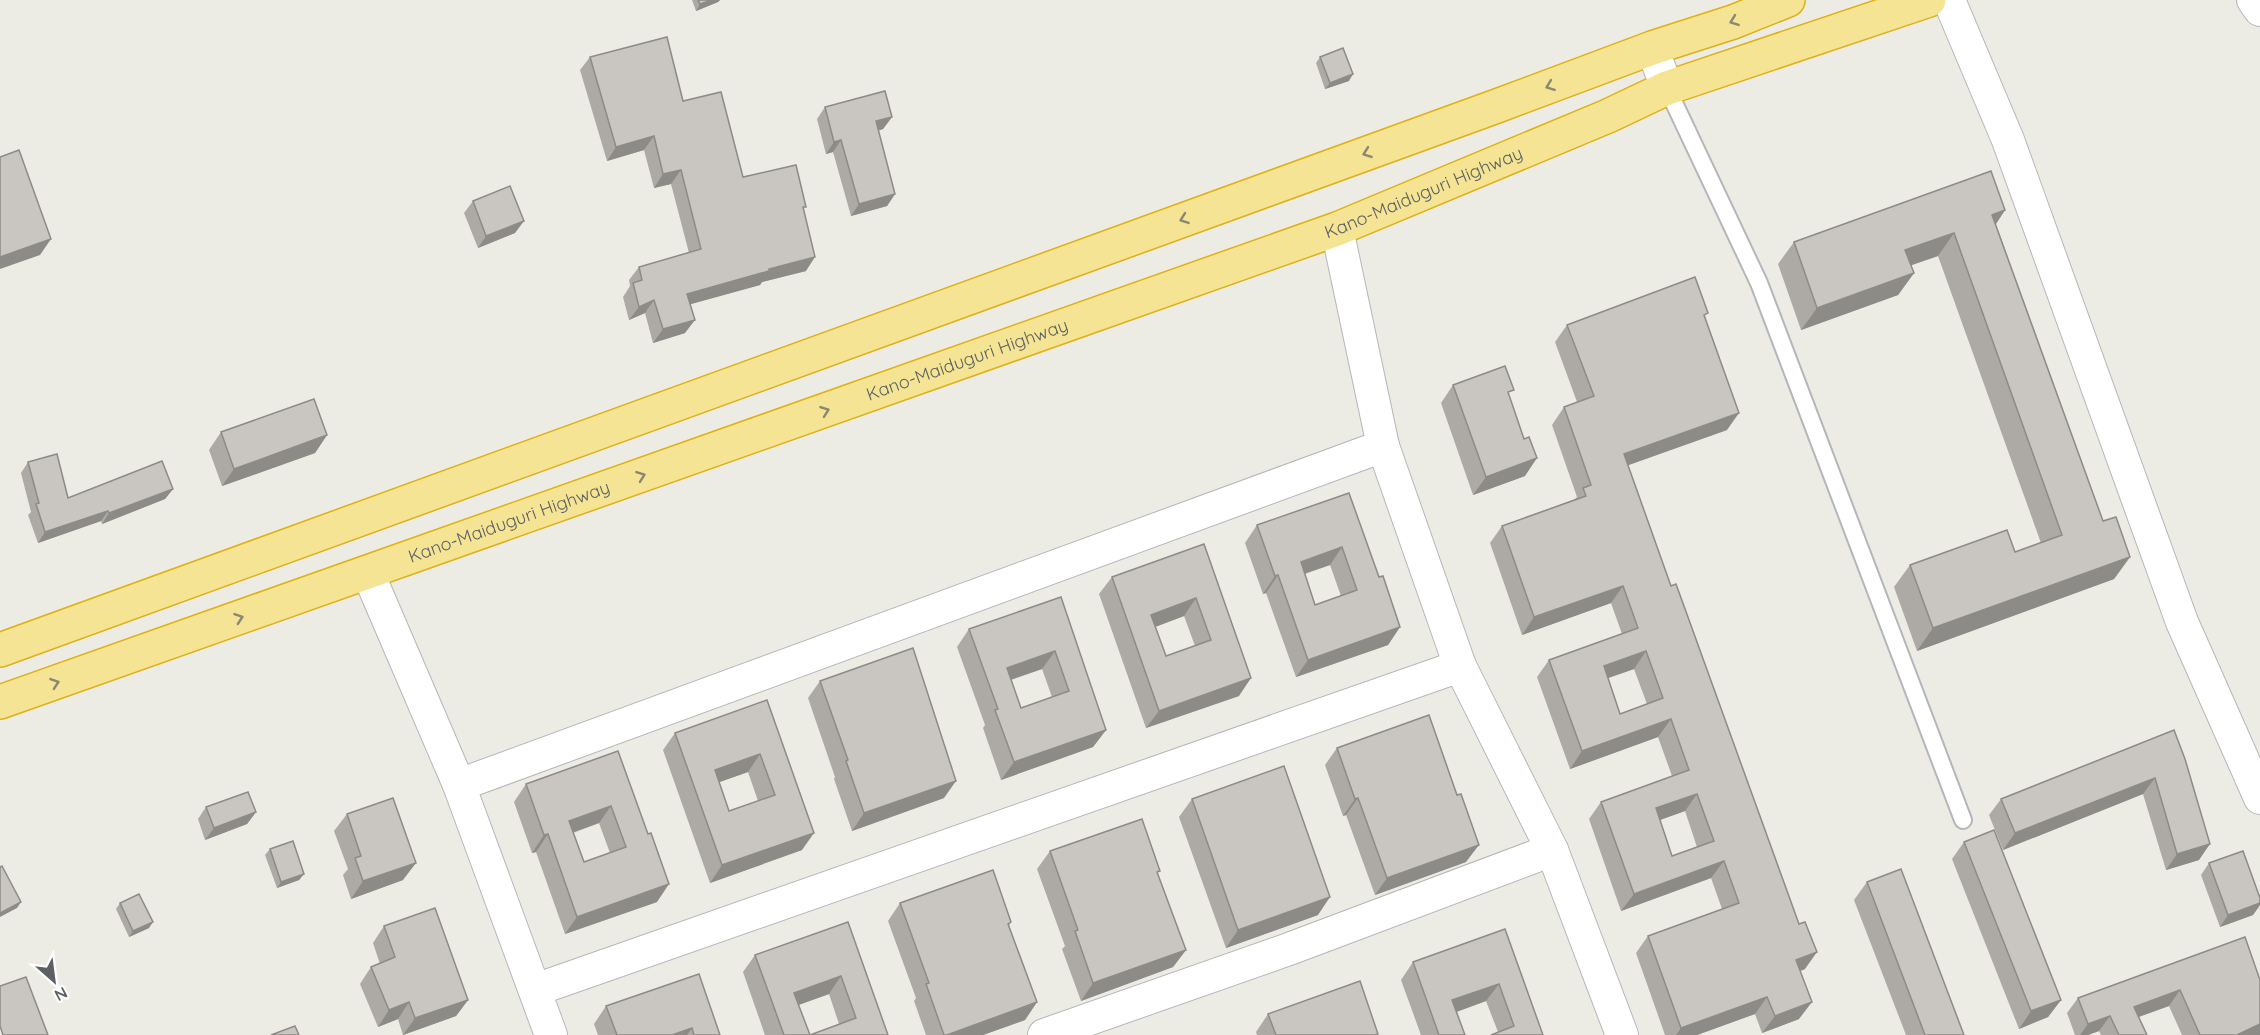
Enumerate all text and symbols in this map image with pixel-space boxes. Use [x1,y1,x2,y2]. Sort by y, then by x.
one-way arrow [1729,14,1740,27]
one-way arrow [1545,79,1556,91]
street label: Kano-Maiduguri Highway [1321,141,1526,244]
one-way arrow [1362,145,1373,158]
one-way arrow [1179,212,1190,225]
street label: Kano-Maiduguri Highway [863,313,1071,406]
one-way arrow [819,406,830,419]
one-way arrow [635,471,646,484]
street label: Kano-Maiduguri Highway [405,475,613,568]
one-way arrow [233,613,244,626]
one-way arrow [49,677,60,690]
north arrow [24,951,84,1011]
text: N [51,983,71,1006]

